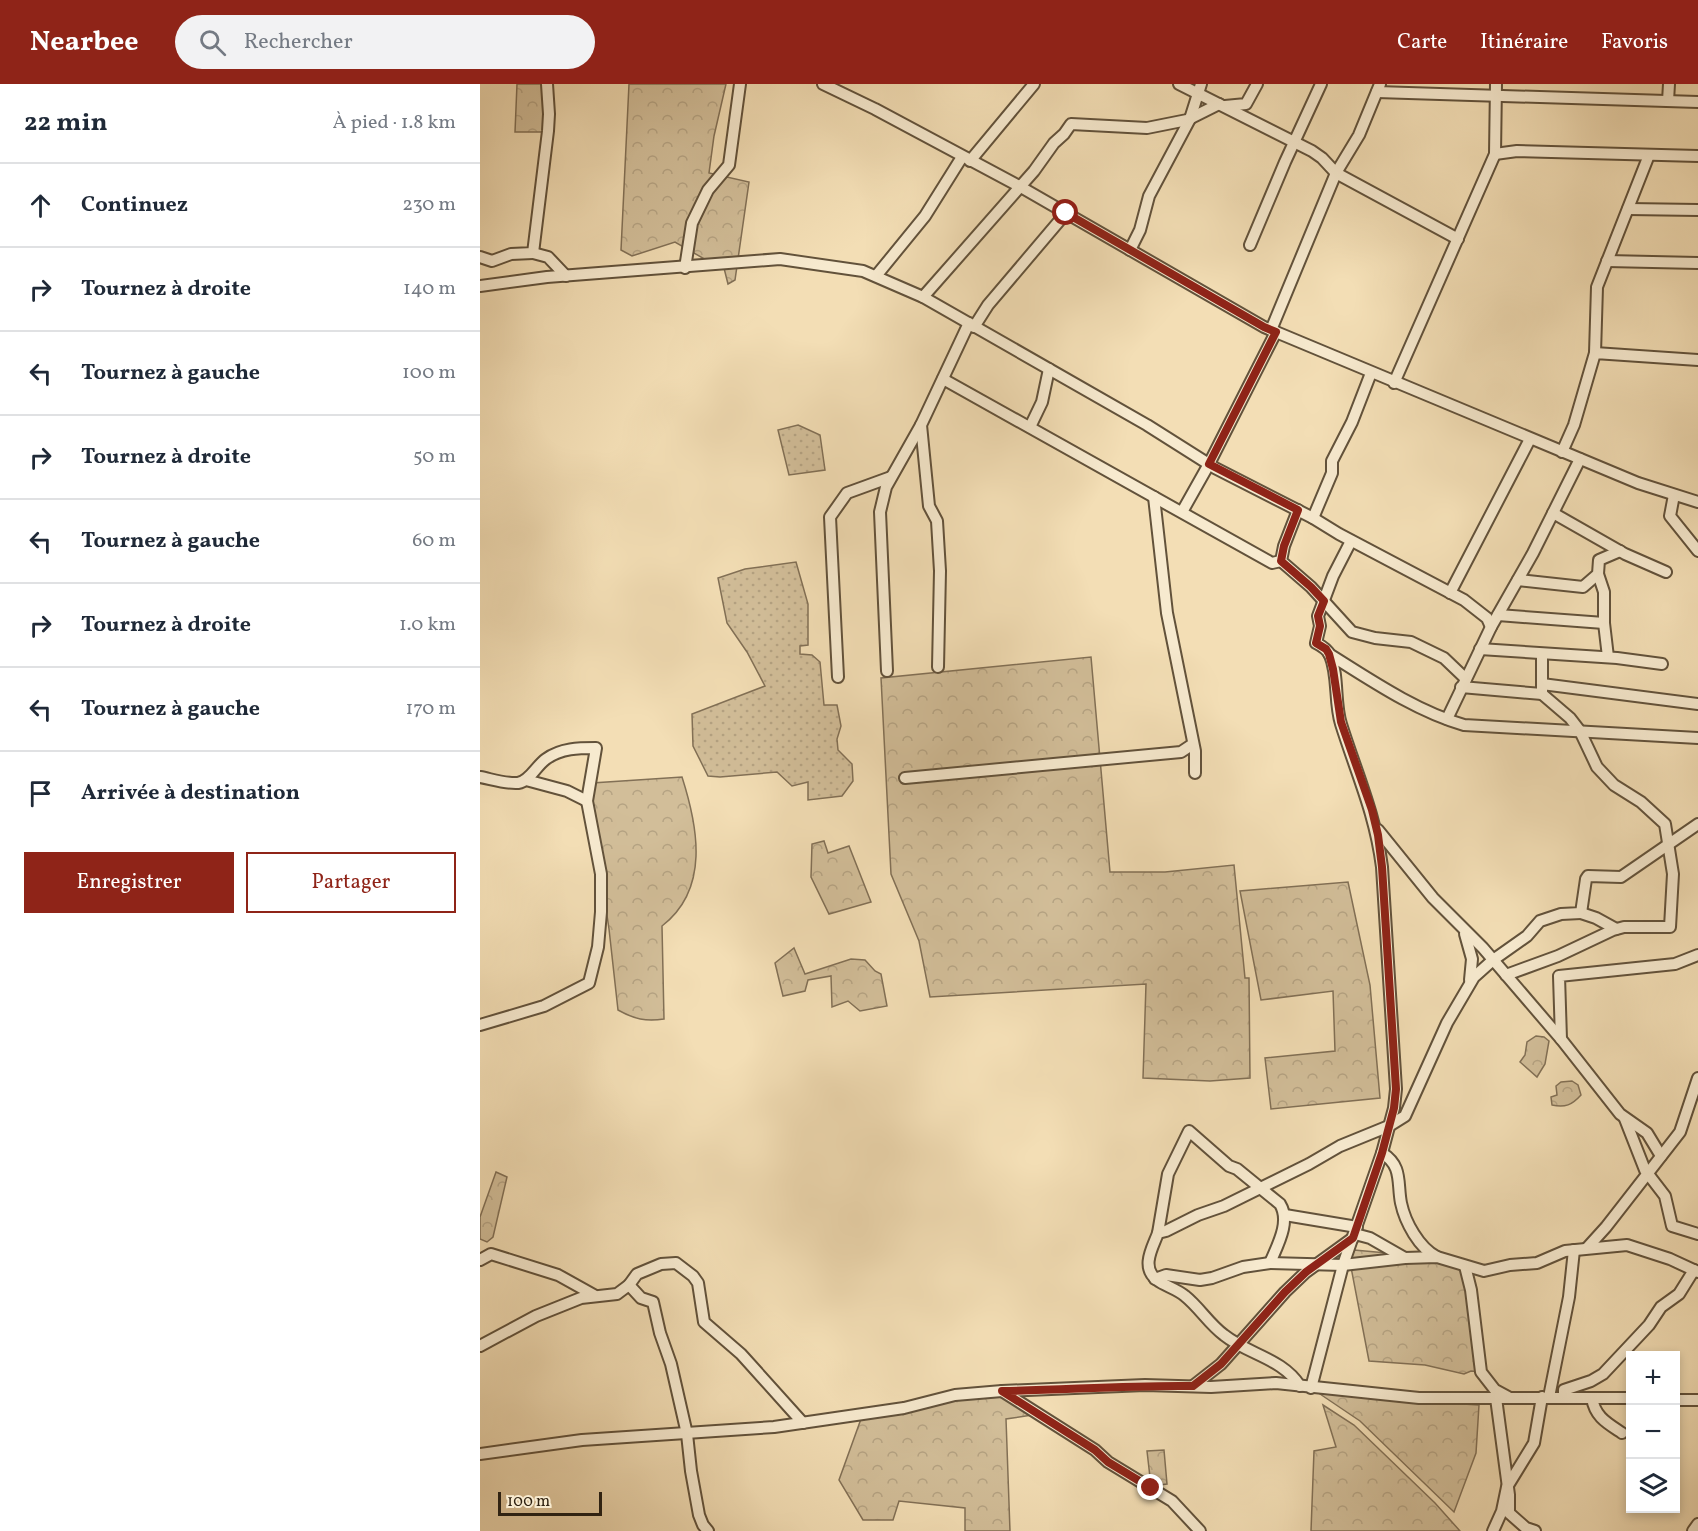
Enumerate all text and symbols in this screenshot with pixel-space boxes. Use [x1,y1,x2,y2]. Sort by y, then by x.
search box [175,15,595,69]
text: Nearbee [30,23,139,62]
icon: search [196,26,229,59]
text: Rechercher [244,27,353,58]
text: Carte [1397,28,1447,57]
text: Itinéraire [1480,28,1568,57]
text: Favoris [1601,28,1668,57]
text: 22 min [24,105,108,141]
text: À pied · 1.8 km [333,109,456,137]
icon: ahead [24,189,57,222]
text: Continuez [81,190,188,221]
text: 230 m [402,191,456,219]
route start [1052,199,1078,225]
icon: right [24,273,57,306]
text: Tournez à droite [81,274,251,305]
text: 140 m [403,275,456,303]
icon: left [24,357,57,390]
text: Tournez à gauche [81,358,260,389]
text: 100 m [402,359,456,387]
icon: right [24,441,57,474]
text: Tournez à droite [81,442,251,473]
text: 50 m [413,443,456,471]
icon: left [24,525,57,558]
text: Tournez à gauche [81,526,260,557]
text: 60 m [412,527,456,555]
icon: right [24,609,57,642]
text: Tournez à droite [81,610,251,641]
text: 1.0 km [399,611,456,639]
icon: left [24,693,57,726]
text: Tournez à gauche [81,694,260,725]
text: 170 m [406,695,456,723]
icon: arrive [24,777,57,810]
text: Arrivée à destination [81,778,300,809]
button: Enregistrer [24,852,234,913]
button: Partager [246,852,456,913]
map controls [1626,1351,1680,1513]
button: + [1626,1351,1680,1405]
button: − [1626,1405,1680,1459]
button: layers [1626,1459,1680,1513]
route end [1137,1474,1163,1500]
scale bar [498,1489,602,1516]
text: 100 m [507,1491,550,1513]

